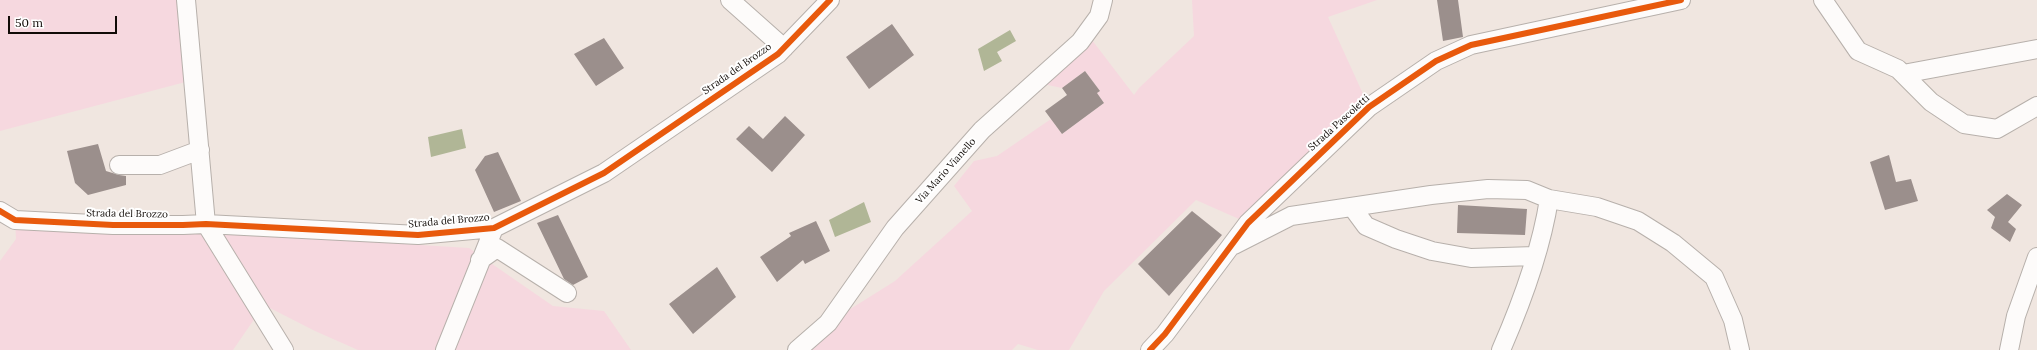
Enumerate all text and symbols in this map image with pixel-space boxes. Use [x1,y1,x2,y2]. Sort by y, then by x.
scale bar [10,8,119,34]
text: 50 m [15,15,43,30]
street label: Strada del Brozzo [700,41,774,97]
street label: Strada Pascoletti [1306,92,1372,154]
street label: Via Mario Vianello [913,136,979,206]
street label: Strada del Brozzo [86,207,168,221]
street label: Strada del Brozzo [408,211,490,231]

